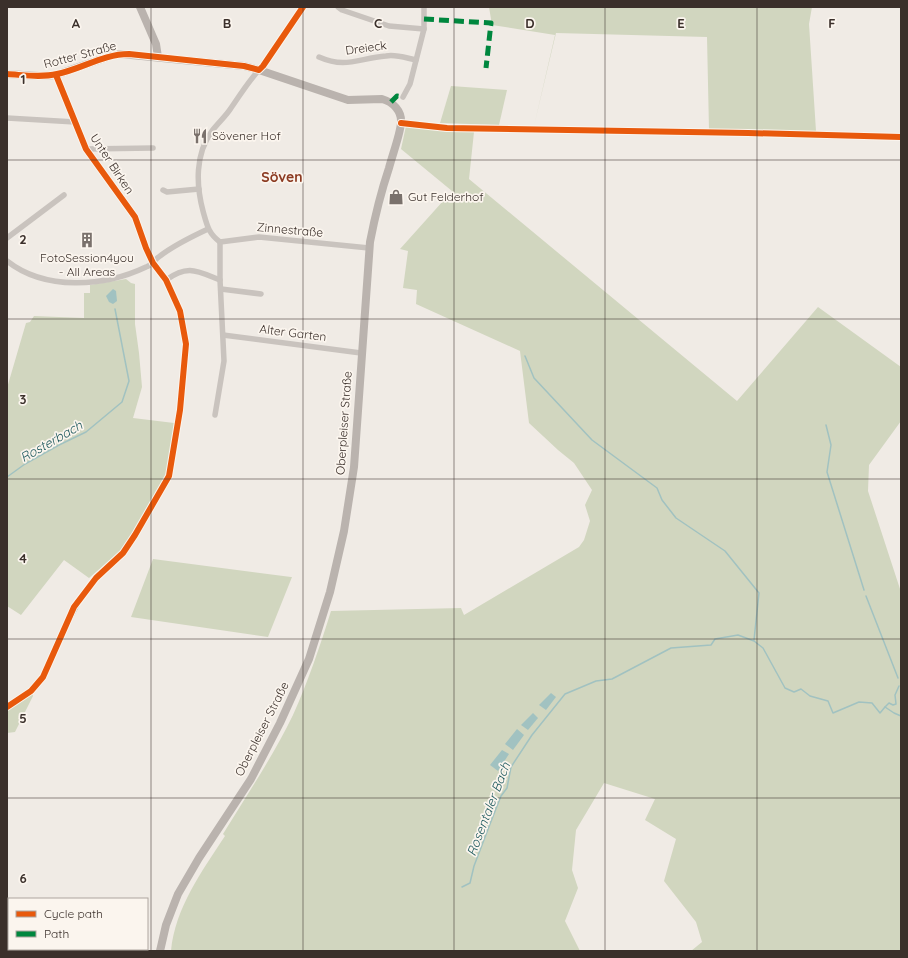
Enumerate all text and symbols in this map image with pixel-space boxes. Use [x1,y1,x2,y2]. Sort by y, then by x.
text: A [72,15,81,31]
text: B [223,15,231,31]
text: C [374,15,382,31]
text: D [525,15,535,31]
text: E [677,15,685,31]
text: F [828,15,836,31]
street label: Dreieck [344,37,388,58]
street label: Rotter Straße [42,38,118,71]
text: 1 [20,71,26,87]
restaurant icon: Sövener Hof [191,127,209,145]
place label: Sövener Hof [212,128,282,143]
street label: Unter Birken [87,131,138,197]
district label: Söven [261,168,303,186]
shop icon: Gut Felderhof [387,188,405,206]
place label: Gut Felderhof [408,189,484,204]
street label: Zinnestraße [256,219,324,240]
text: 2 [19,231,27,247]
building icon: FotoSession4you - All Areas [78,231,96,249]
place label: FotoSession4you - All Areas [40,250,134,279]
street label: Alter Garten [259,321,327,344]
street label: Oberpleiser Straße [332,370,355,475]
text: 3 [20,391,27,407]
water label: Rosterbach [17,416,85,465]
text: 4 [19,550,27,566]
street label: Oberpleiser Straße [231,679,292,779]
text: 5 [19,710,27,726]
water label: Rosentaler Bach [463,759,513,858]
text: 6 [19,870,27,886]
legend [8,898,148,950]
text: Cycle path [44,906,103,921]
text: Path [44,926,69,941]

